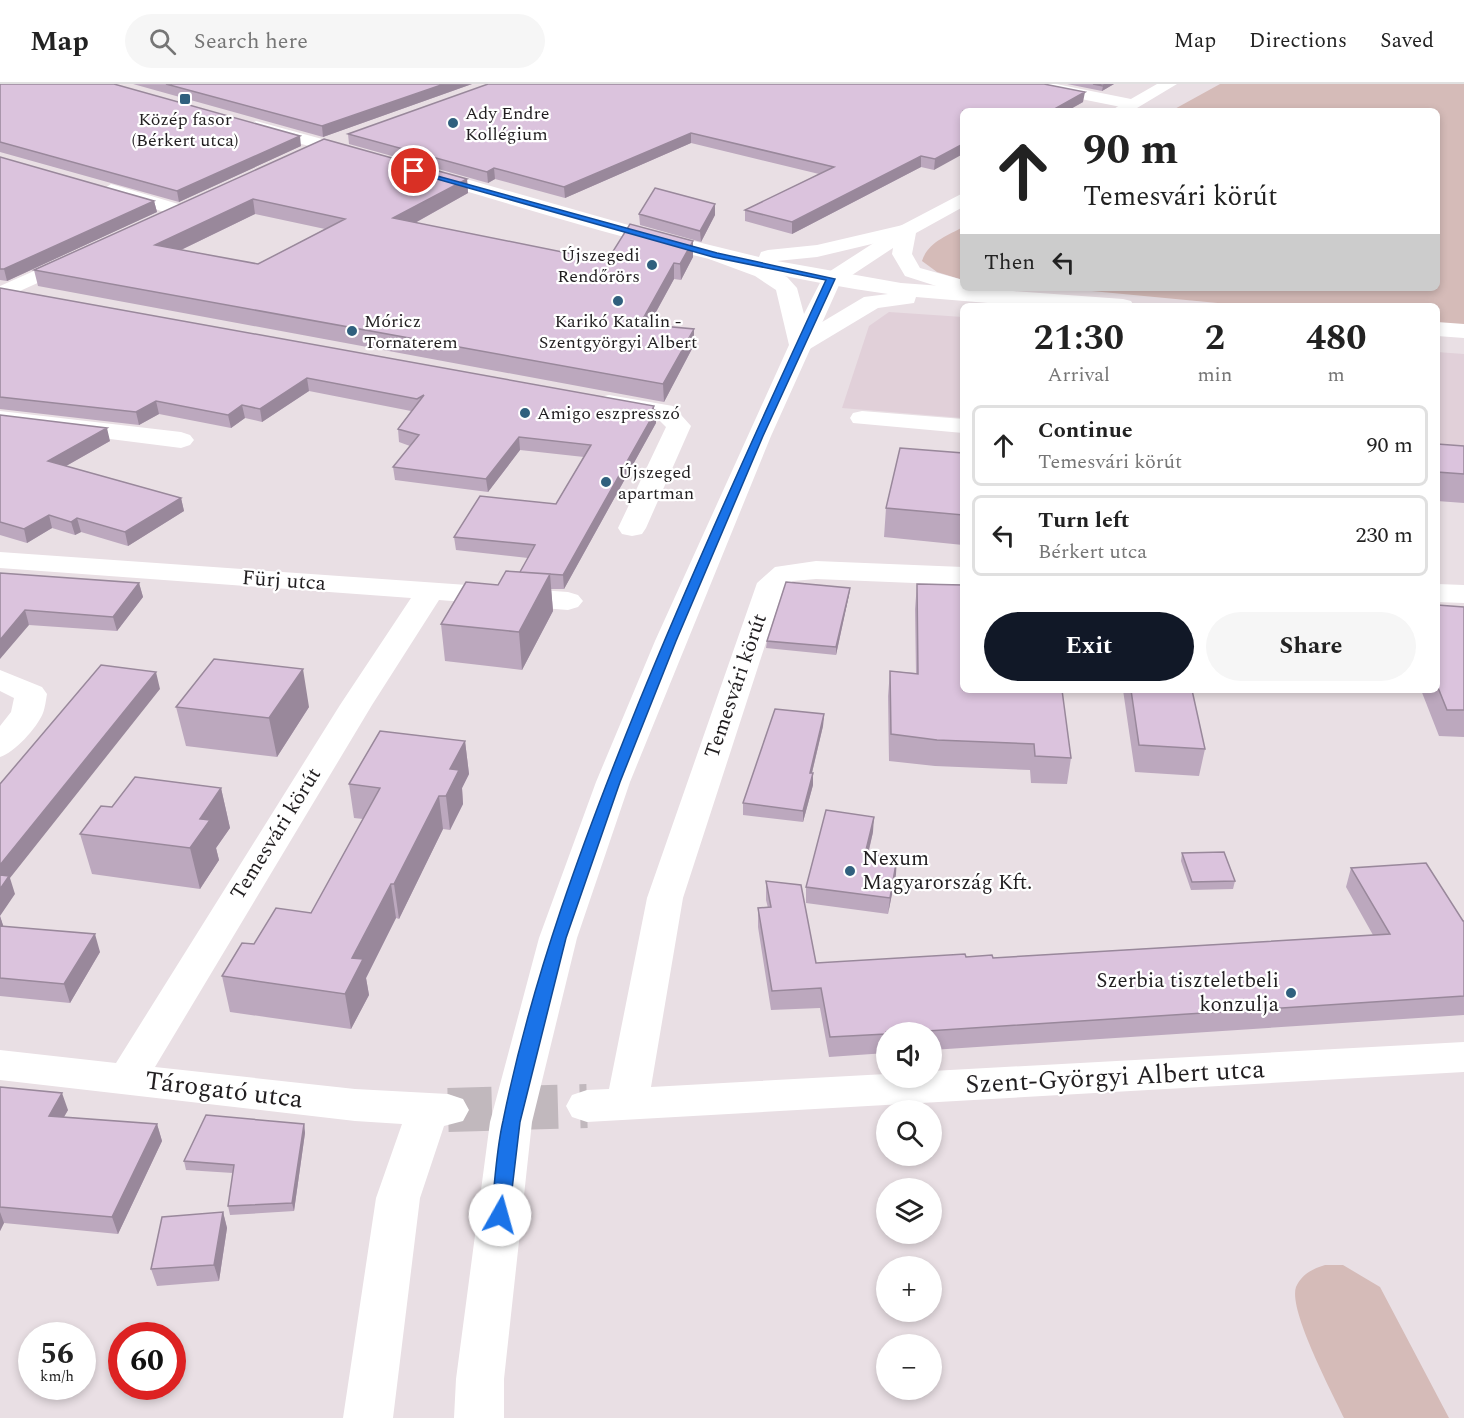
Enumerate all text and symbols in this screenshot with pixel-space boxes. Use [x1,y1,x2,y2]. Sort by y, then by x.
search box [125,14,545,68]
text: Map [30,20,89,63]
icon: search [146,25,179,58]
text: Search here [194,25,308,58]
text: Map [1174,25,1216,57]
text: Directions [1249,25,1347,57]
text: Saved [1380,25,1434,57]
marker: Közép fasor (Bérkert utca) [178,92,192,106]
place label: Ady Endre Kollégium [465,100,549,148]
place label: Közép fasor (Bérkert utca) [131,106,239,154]
marker: Ady Endre Kollégium [446,116,460,130]
text: 90 m [1083,119,1178,182]
icon: ahead [984,132,1062,210]
pin [388,145,439,196]
icon: arrive [397,154,430,187]
text: Temesvári körút [1083,176,1277,218]
place label: Újszegedi Rendőrörs [557,242,640,290]
text: Then [984,246,1035,279]
icon: left [1047,246,1080,279]
marker: Újszegedi Rendőrörs [645,258,659,272]
marker: Karikó Katalin - Szentgyörgyi Albert [611,294,625,308]
place label: Móricz Tornaterem [364,308,458,356]
place label: Karikó Katalin - Szentgyörgyi Albert [539,308,697,356]
text: 21:30 [1033,311,1124,366]
text: 2 [1205,311,1225,366]
text: 480 [1306,311,1366,366]
marker: Móricz Tornaterem [345,324,359,338]
text: Arrival [1048,360,1110,390]
text: min [1197,360,1232,390]
text: m [1328,360,1345,390]
place label: Amigo eszpresszó [537,400,680,427]
marker: Amigo eszpresszó [518,406,532,420]
text: Continue [1038,414,1133,447]
icon: ahead [987,429,1020,462]
text: 90 m [1367,429,1413,462]
text: Temesvári körút [1038,447,1182,477]
place label: Újszeged apartman [618,459,694,507]
marker: Újszeged apartman [599,475,613,489]
text: Turn left [1038,504,1130,537]
icon: left [987,519,1020,552]
text: 230 m [1356,519,1413,552]
text: Bérkert utca [1038,537,1147,567]
street label: Fürj utca [241,562,328,600]
street label: Temesvári körút [696,609,776,763]
button: Exit [984,612,1194,681]
button: Share [1206,612,1416,681]
street label: Temesvári körút [222,761,330,907]
place label: Nexum Magyarország Kft. [862,843,1032,899]
marker: Nexum Magyarország Kft. [843,864,857,878]
place label: Szerbia tiszteletbeli konzulja [1096,965,1280,1021]
marker: Szerbia tiszteletbeli konzulja [1284,986,1298,1000]
map controls [876,1022,942,1400]
button: sound [876,1022,942,1088]
street label: Szent-Györgyi Albert utca [964,1049,1266,1105]
street label: Tárogató utca [143,1060,306,1120]
button: search [876,1100,942,1166]
button: layers [876,1178,942,1244]
position arrow [468,1183,532,1247]
button: + [876,1256,942,1322]
speed limit sign: 60 [108,1322,186,1400]
text: 56 [40,1331,74,1377]
button: − [876,1334,942,1400]
text: km/h [40,1365,74,1388]

